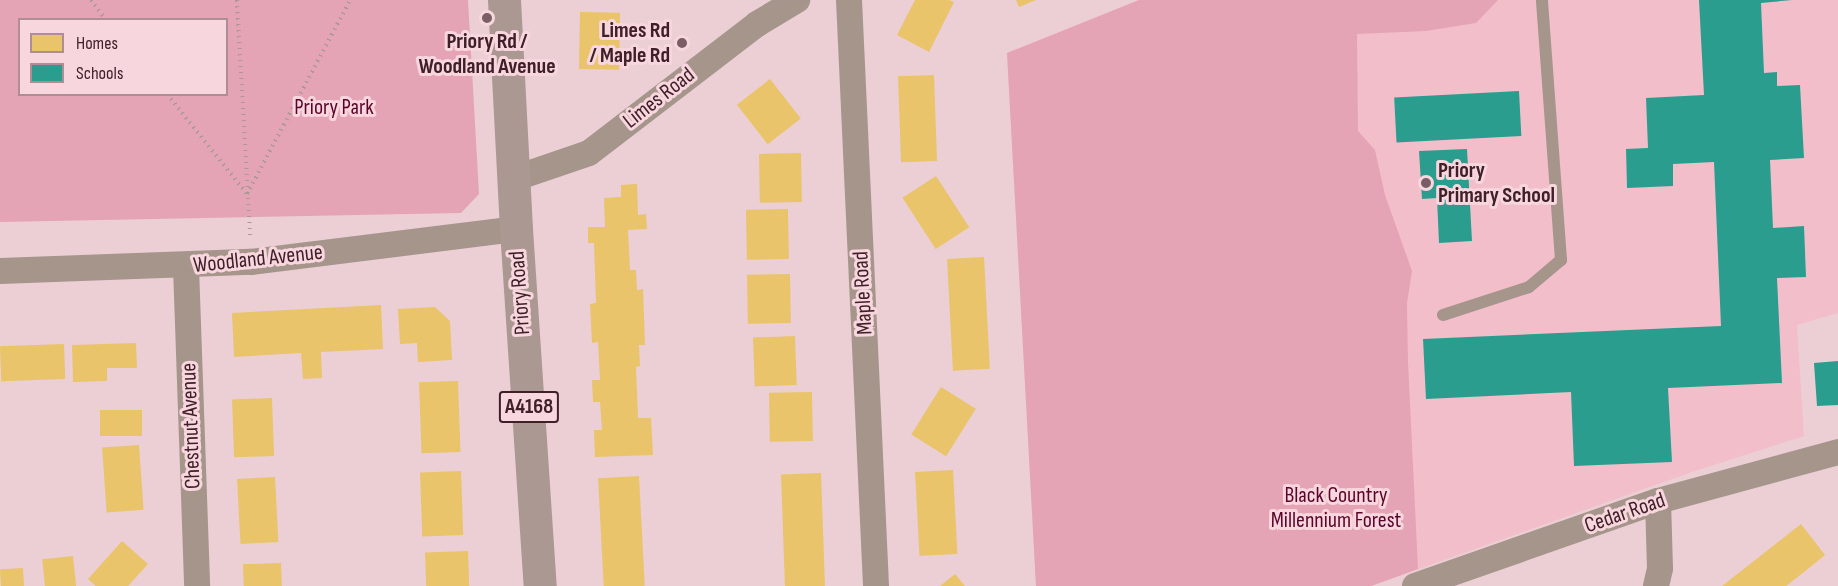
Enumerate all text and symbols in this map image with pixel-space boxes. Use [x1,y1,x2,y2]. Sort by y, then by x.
marker: Priory Rd / Woodland Avenue [480,11,494,25]
place label: Limes Rd / Maple Rd [589,17,670,68]
legend [18,18,228,96]
place label: Priory Rd / Woodland Avenue [418,28,556,80]
text: Homes [76,33,118,54]
marker: Limes Rd / Maple Rd [675,36,689,50]
street label: Limes Road [618,62,700,134]
text: Schools [76,63,123,84]
park label: Priory Park [294,95,374,121]
place label: Priory Primary School [1438,157,1555,208]
marker: Priory Primary School [1419,176,1433,190]
street label: Woodland Avenue [192,239,324,279]
street label: Priory Road [504,250,536,336]
street label: Maple Road [848,251,878,335]
street label: Chestnut Avenue [176,363,206,489]
road number: A4168 [498,389,560,425]
park label: Black Country Millennium Forest [1271,482,1401,534]
street label: Cedar Road [1581,487,1669,539]

